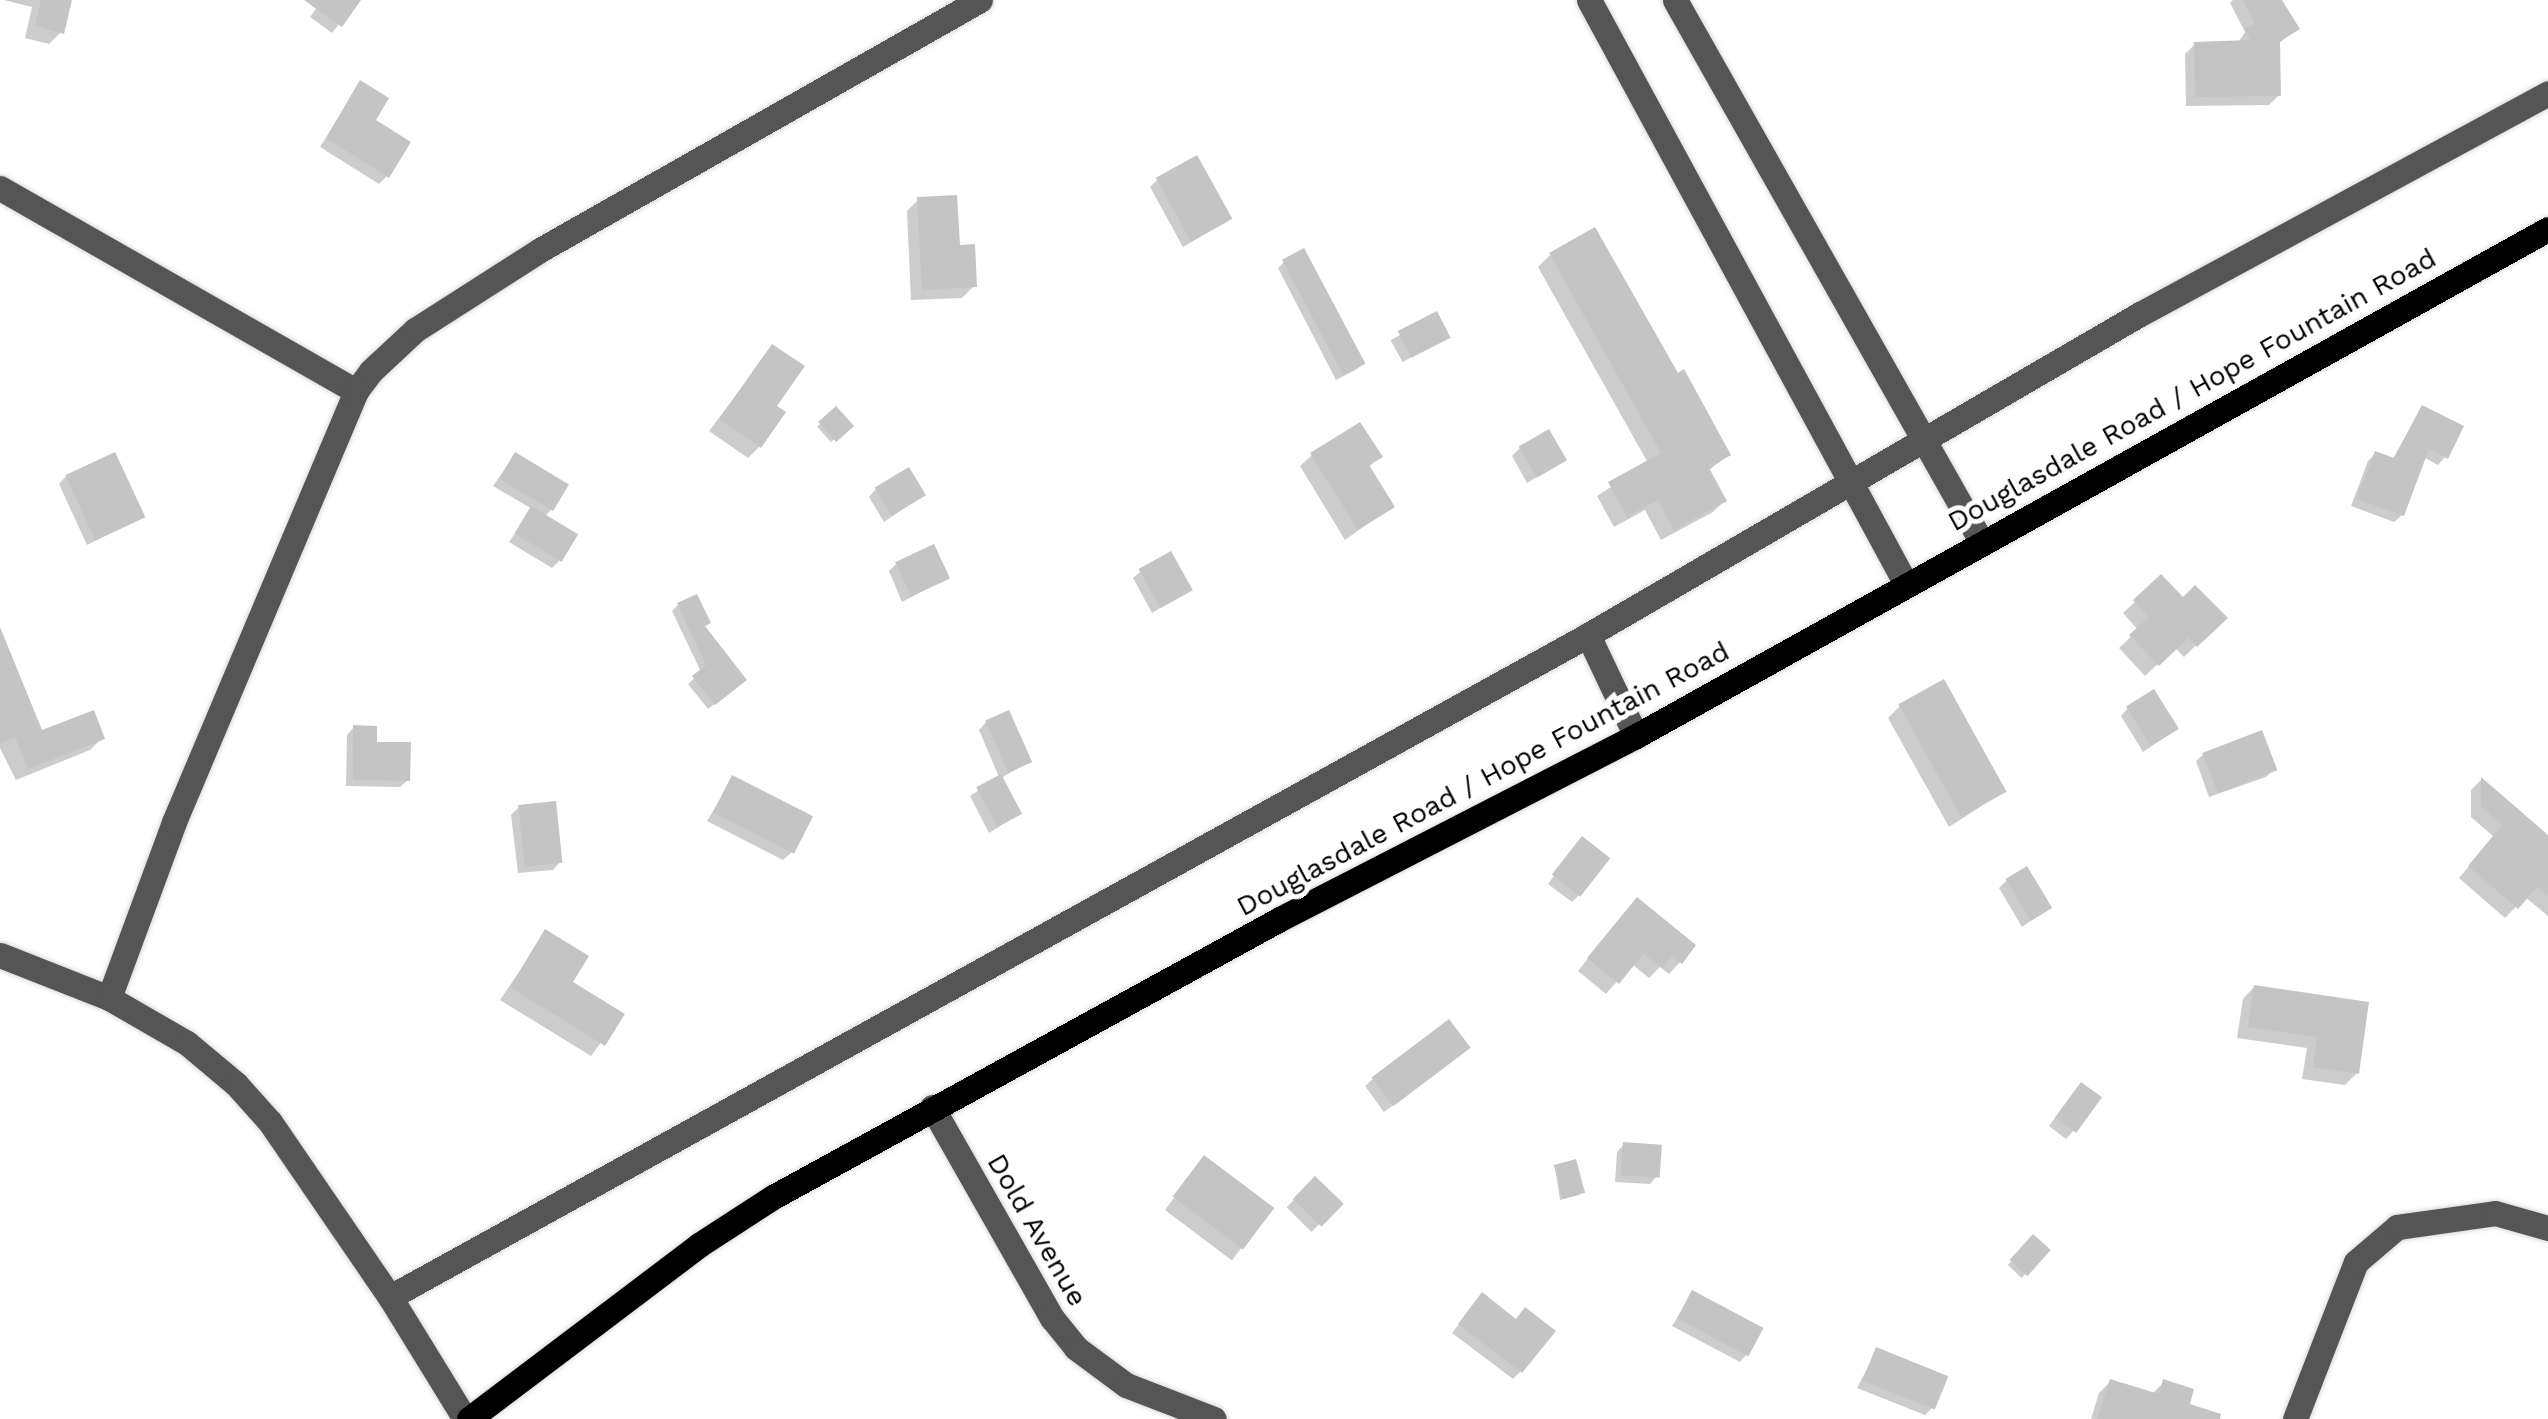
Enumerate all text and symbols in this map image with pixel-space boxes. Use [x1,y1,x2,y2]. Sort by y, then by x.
street label: Douglasdale Road / Hope Fountain Road [1942,241,2442,539]
street label: Douglasdale Road / Hope Fountain Road [1231,634,1735,924]
street label: Dold Avenue [980,1147,1094,1313]

